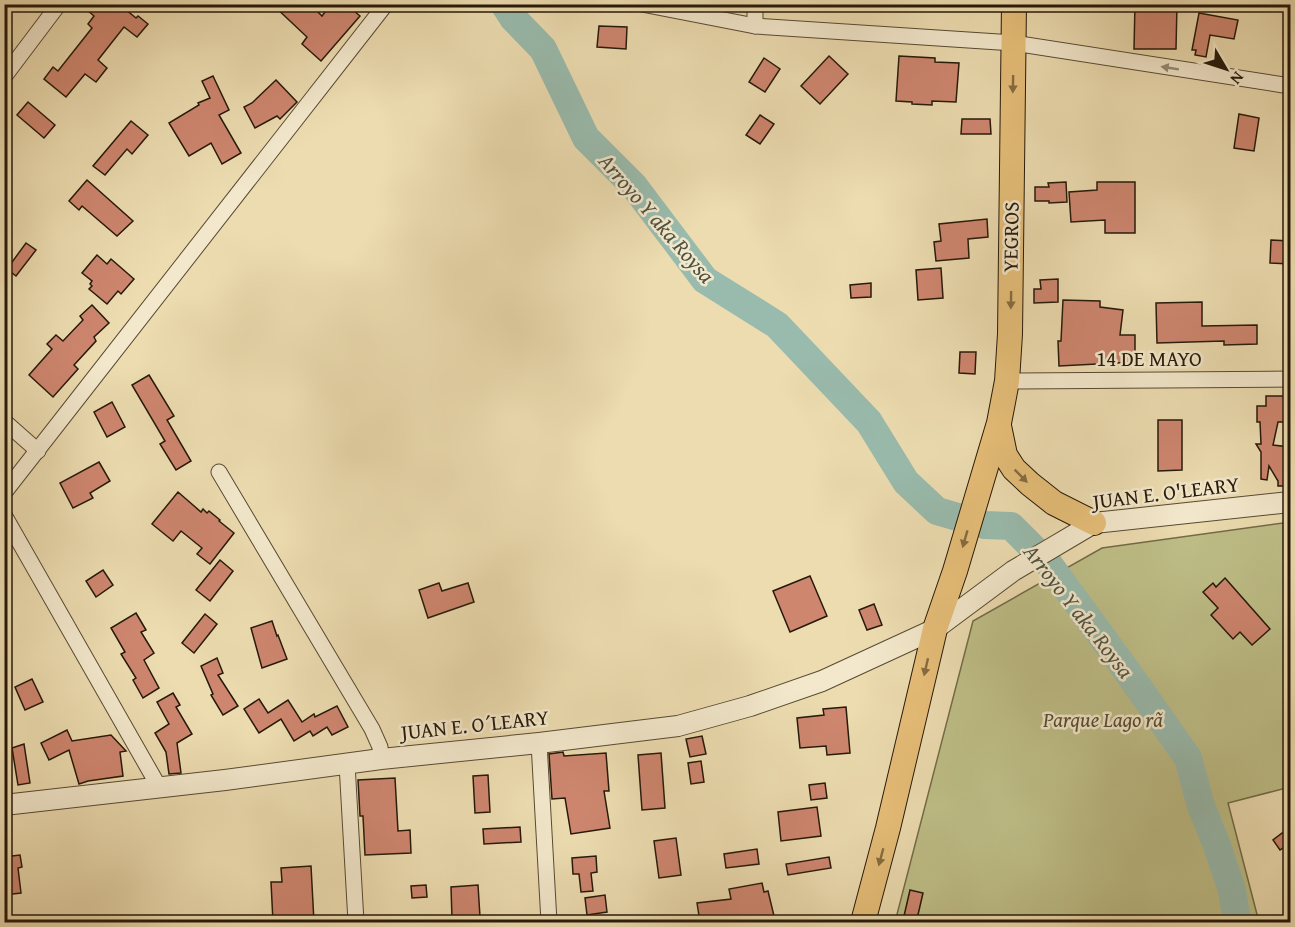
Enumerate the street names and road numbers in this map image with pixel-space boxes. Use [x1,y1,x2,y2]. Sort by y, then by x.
street label: YEGROS [994,201,1027,273]
street label: 14 DE MAYO [1096,343,1202,374]
street label: JUAN E. O'LEARY [1088,468,1241,517]
street label: JUAN E. O´LEARY [396,701,551,748]

